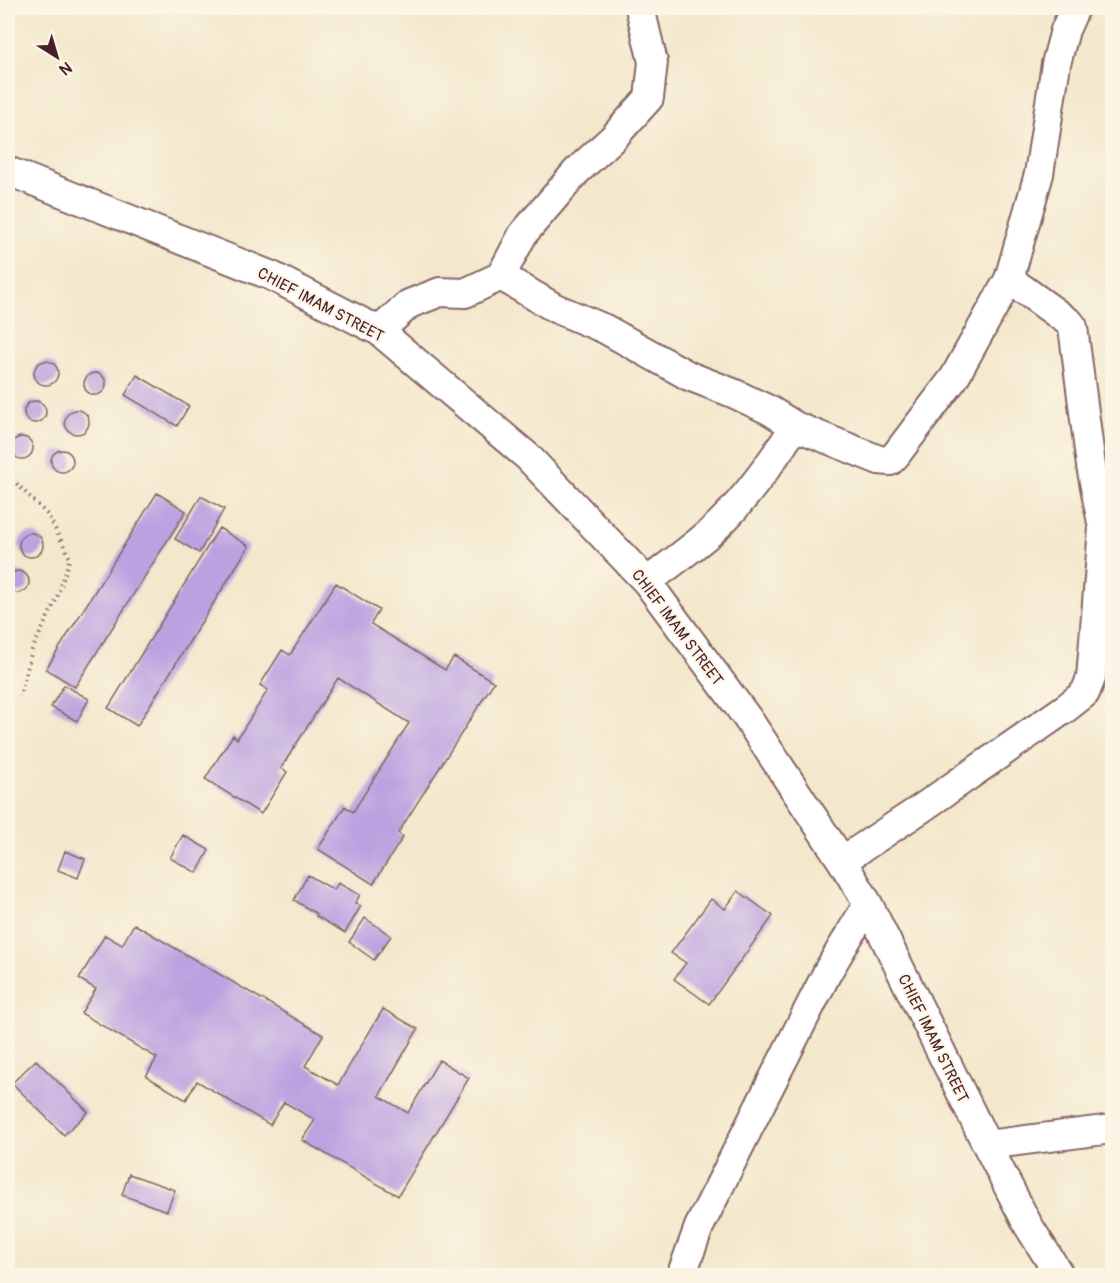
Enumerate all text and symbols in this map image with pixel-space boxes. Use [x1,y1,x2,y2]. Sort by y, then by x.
north arrow [27,27,87,87]
text: N [55,57,76,80]
street label: CHIEF IMAM STREET [254,263,387,347]
street label: CHIEF IMAM STREET [627,566,727,690]
street label: CHIEF IMAM STREET [893,971,973,1106]

